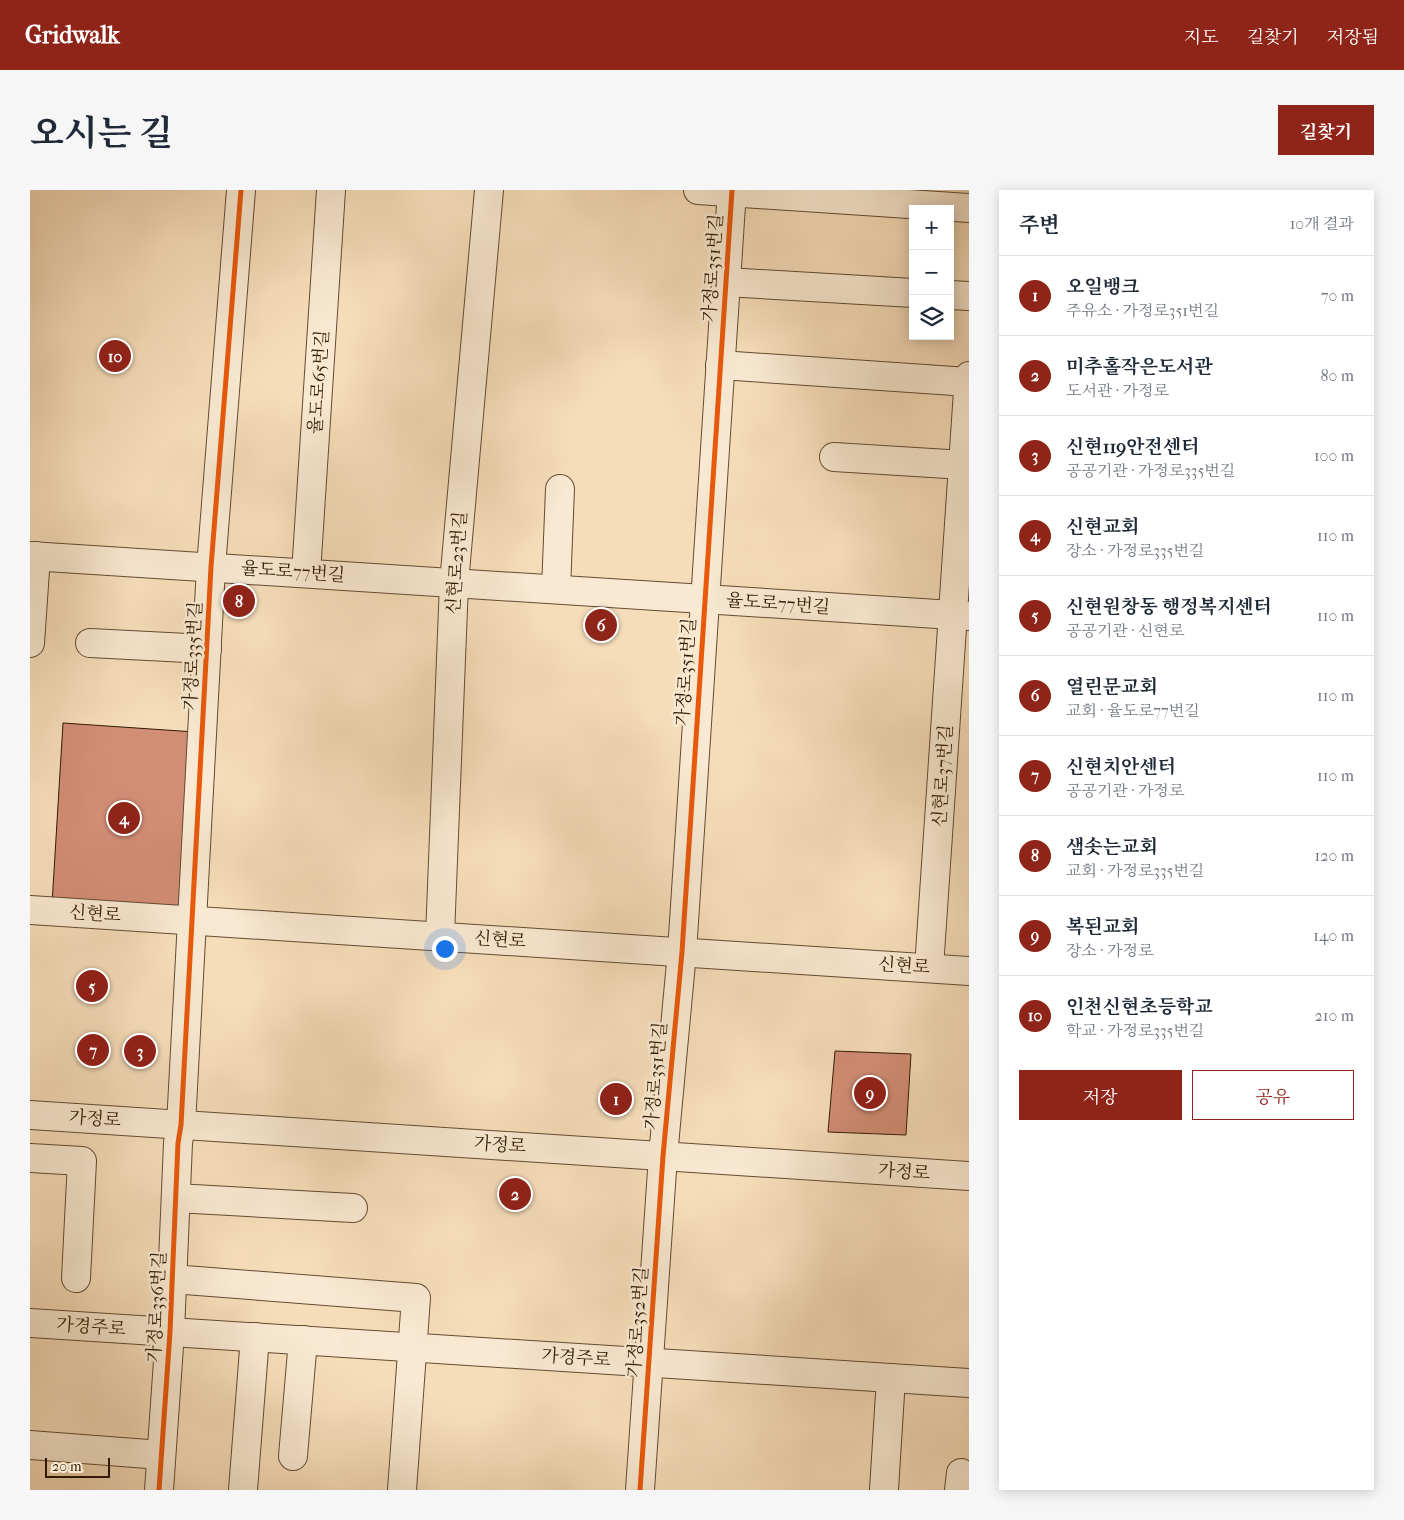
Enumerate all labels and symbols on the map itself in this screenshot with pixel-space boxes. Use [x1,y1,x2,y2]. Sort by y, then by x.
street label: 가정로351번길 [699,213,727,323]
street label: 율도로65번길 [305,329,333,435]
pin: 10 [99,337,131,375]
street label: 신현로23번길 [443,511,471,615]
street label: 율도로77번길 [240,558,346,586]
pin: 8 [223,582,255,620]
street label: 율도로77번길 [725,590,831,618]
street label: 가정로335번길 [180,601,206,711]
pin: 6 [585,606,617,644]
street label: 가정로351번길 [672,617,700,727]
street label: 신현로37번길 [929,724,957,828]
pin: 4 [108,799,140,837]
street label: 신현로 [68,902,122,926]
street label: 신현로 [473,928,527,952]
your location [432,936,458,962]
street label: 신현로 [877,954,931,978]
pin: 5 [76,967,108,1005]
street label: 가정로351번길 [641,1021,671,1131]
pin: 7 [77,1031,109,1069]
pin: 3 [124,1032,156,1070]
pin: 9 [854,1074,886,1112]
pin: 1 [600,1080,632,1118]
street label: 가정로 [68,1107,122,1131]
street label: 가정로 [473,1133,527,1157]
street label: 가정로 [877,1160,931,1184]
pin: 2 [499,1175,531,1213]
street label: 가정로336번길 [144,1251,170,1363]
street label: 가정로352번길 [624,1266,652,1378]
street label: 가경주로 [56,1314,126,1340]
street label: 가경주로 [541,1345,611,1371]
scale bar [45,1455,110,1478]

